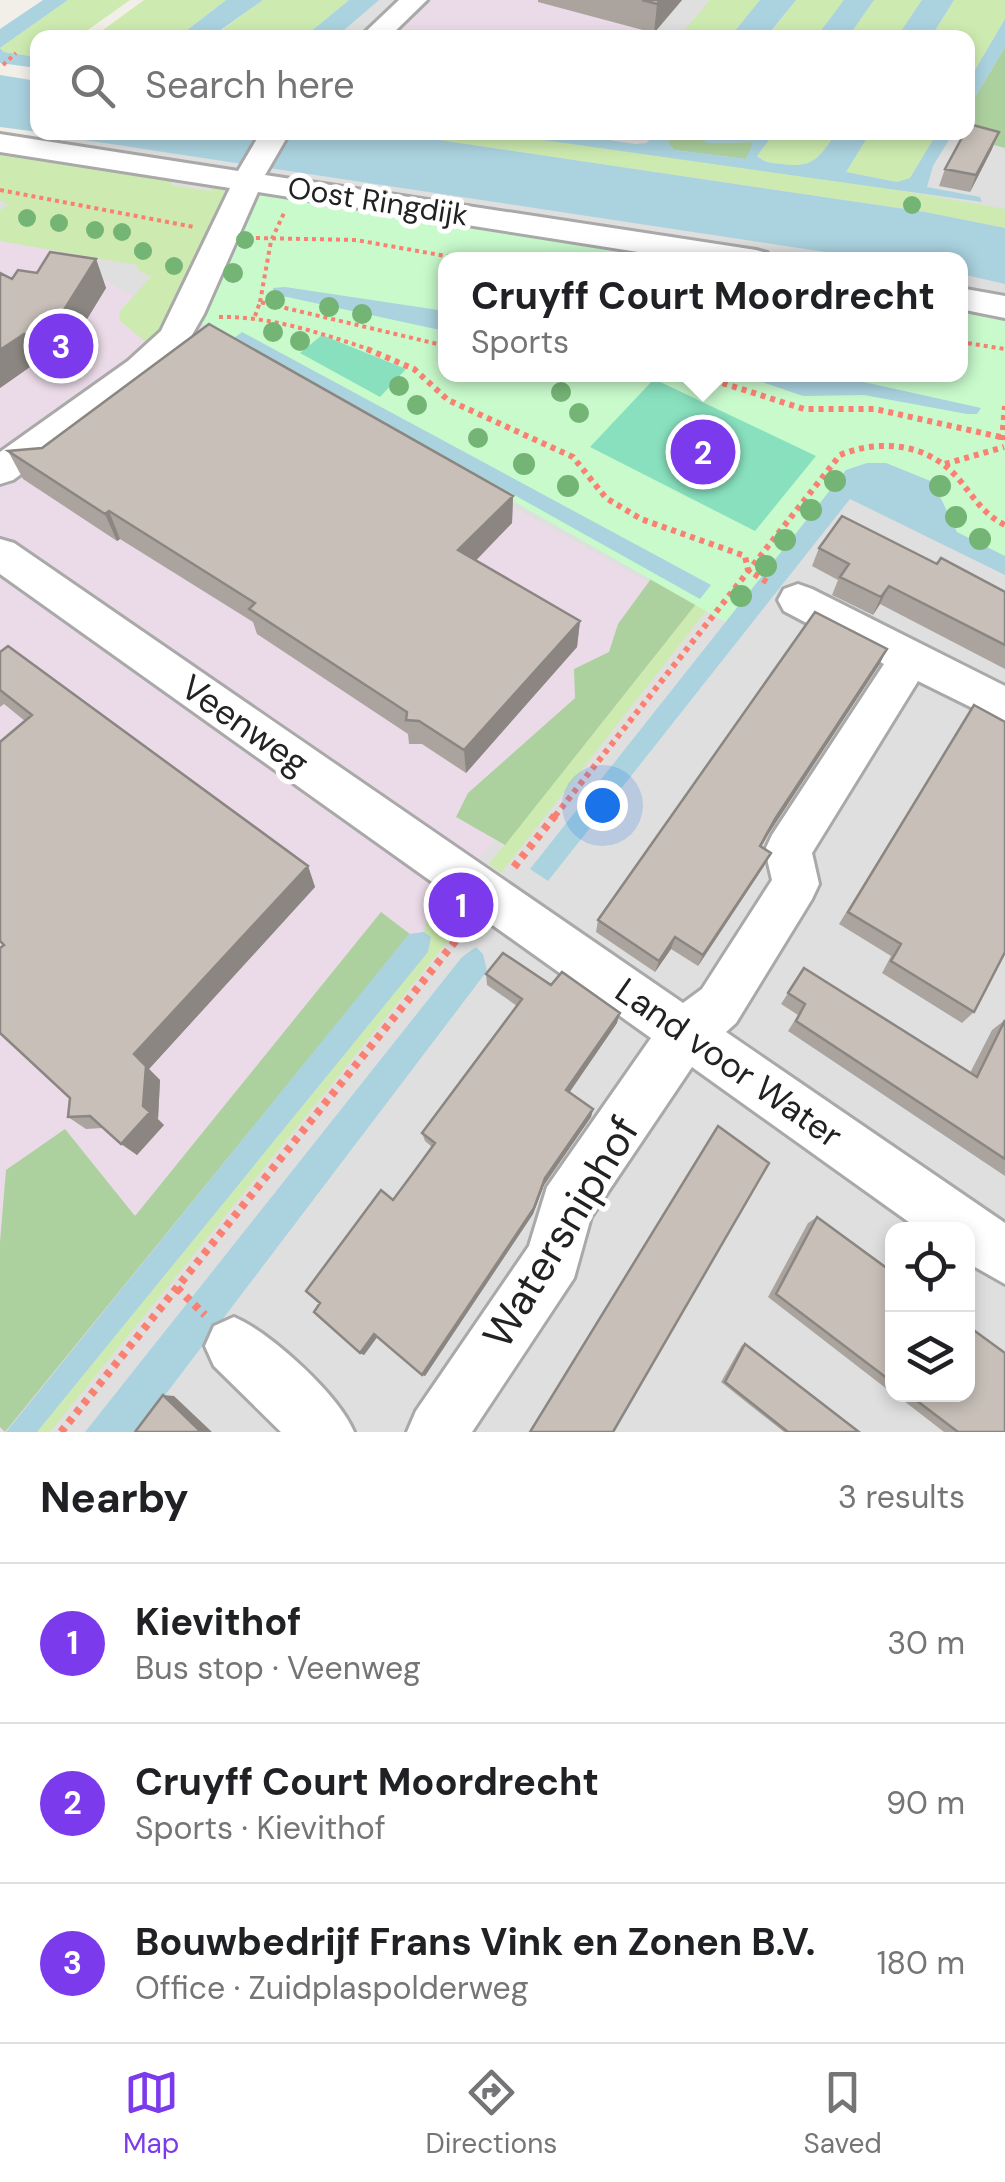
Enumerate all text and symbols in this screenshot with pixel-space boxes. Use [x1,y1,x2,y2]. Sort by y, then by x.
search box [30,30,975,140]
icon: search [65,58,120,113]
text: Search here [145,60,355,110]
street label: Oost Ringdijk [285,168,471,234]
popup [438,252,968,382]
text: Cruyff Court Moordrecht [471,271,935,321]
pin: 3 [28,308,94,384]
text: Sports [471,321,569,363]
pin: 2 [670,414,736,490]
street label: Veenweg [172,664,318,786]
your location [577,780,628,831]
pin: 1 [428,868,494,942]
street label: Land voor Water [606,968,852,1158]
street label: Watersniphof [470,1106,652,1358]
map controls [885,1222,975,1402]
button: locate [885,1222,975,1312]
button: layers [885,1312,975,1402]
text: Nearby [40,1470,189,1525]
text: 3 results [838,1476,965,1518]
text: Kievithof [135,1597,301,1647]
text: 1 [67,1622,78,1664]
text: 30 m [887,1622,965,1664]
text: Bus stop · Veenweg [135,1647,421,1689]
text: Cruyff Court Moordrecht [135,1757,599,1807]
text: 2 [63,1782,82,1824]
text: 90 m [886,1782,965,1824]
text: Sports · Kievithof [135,1807,386,1849]
text: Bouwbedrijf Frans Vink en Zonen B.V. [135,1917,815,1967]
text: 3 [63,1942,82,1984]
text: 180 m [877,1942,965,1984]
text: Office · Zuidplaspolderweg [135,1967,529,2009]
tab: Map [123,2065,179,2162]
tab: Directions [426,2065,557,2162]
tab: Saved [803,2065,882,2162]

